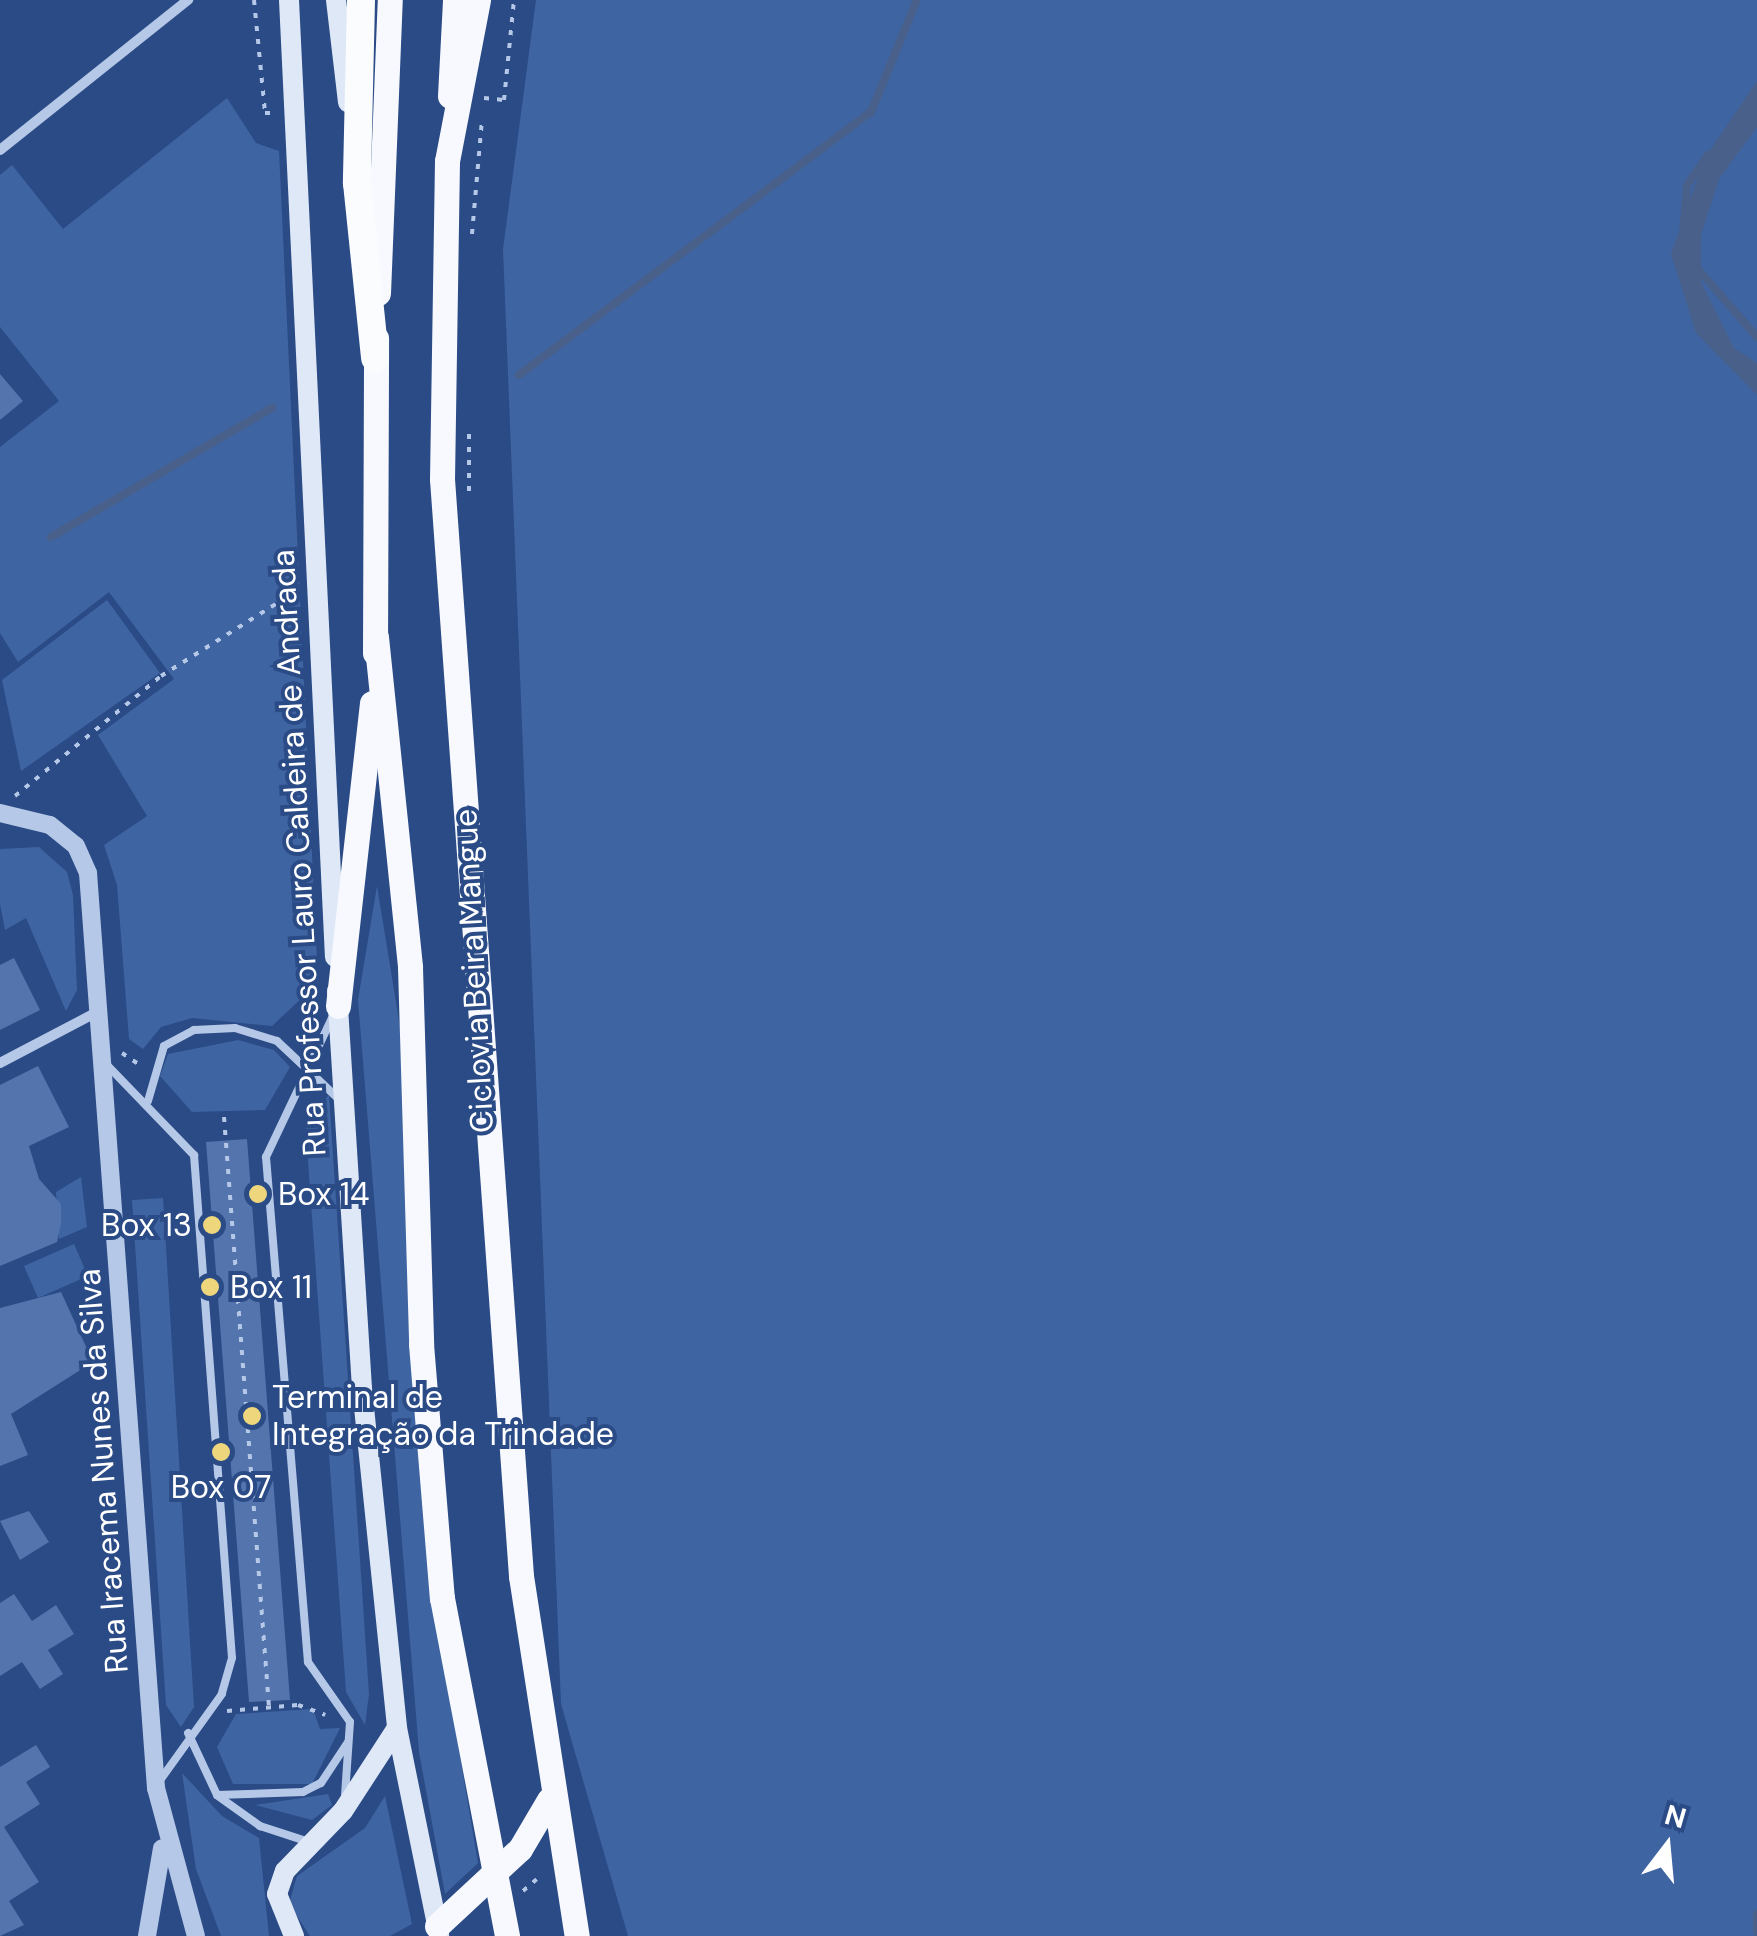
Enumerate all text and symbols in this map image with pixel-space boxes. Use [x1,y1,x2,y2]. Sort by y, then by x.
street label: Rua Professor Lauro Caldeira de Andrada [264,549,334,1157]
street label: Ciclovia Beira Mangue [446,808,502,1134]
place label: Box 14 [278,1175,369,1213]
marker: Box 14 [247,1183,269,1205]
place label: Box 13 [101,1206,192,1244]
marker: Box 13 [201,1214,223,1236]
street label: Rua Iracema Nunes da Silva [70,1267,136,1675]
place label: Box 11 [230,1268,312,1306]
marker: Box 11 [199,1276,221,1298]
place label: Terminal de Integração da Trindade [272,1379,614,1454]
marker: Terminal de Integração da Trindade [241,1405,263,1427]
marker: Box 07 [210,1441,232,1463]
place label: Box 07 [171,1468,271,1506]
north arrow [1617,1796,1717,1896]
text: N [1660,1796,1690,1837]

